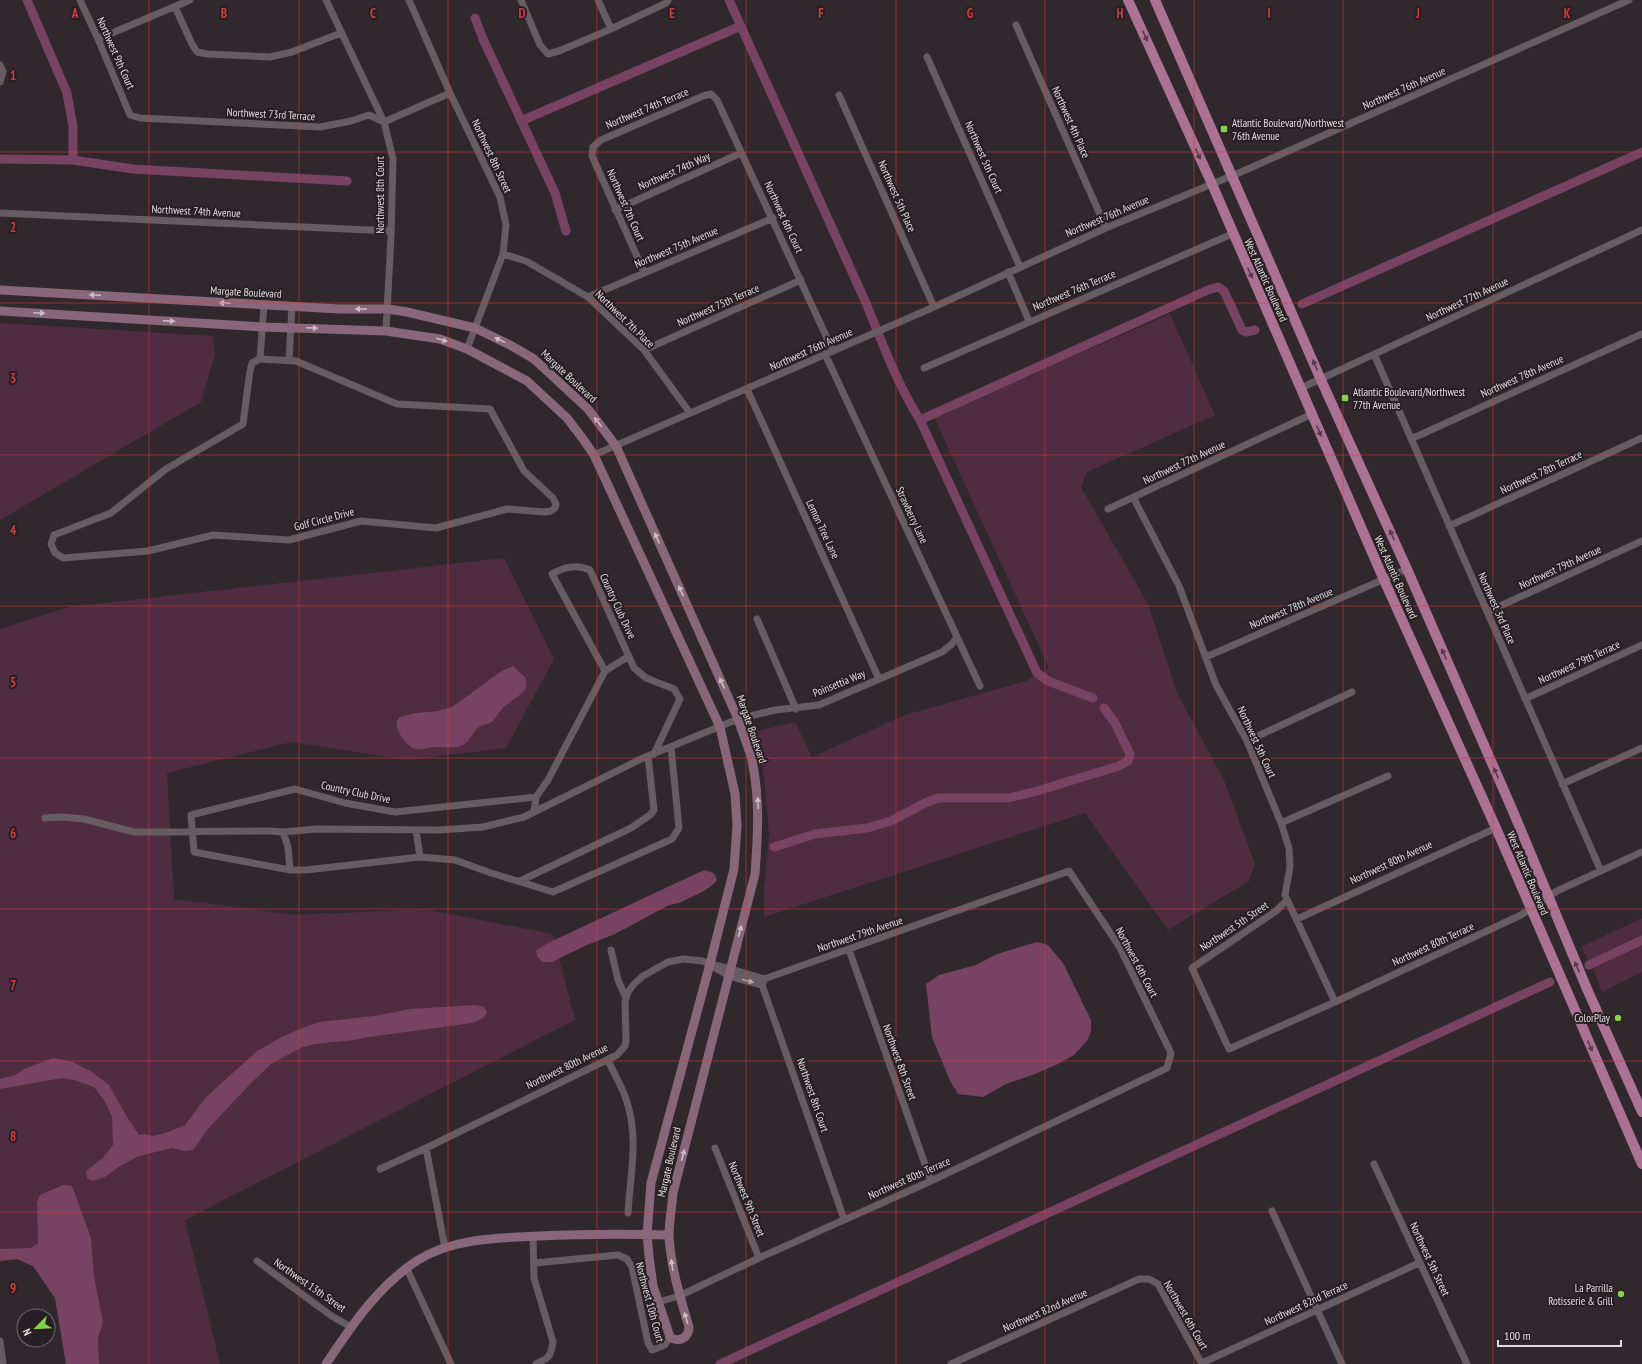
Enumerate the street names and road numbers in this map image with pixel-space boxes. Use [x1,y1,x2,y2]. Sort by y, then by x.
street label: Northwest 9th Court [94,15,138,91]
street label: Northwest 76th Avenue [1360,63,1448,113]
street label: Northwest 74th Terrace [603,84,691,132]
street label: Northwest 4th Place [1049,84,1093,161]
street label: Northwest 73rd Terrace [226,105,316,123]
street label: Northwest 8th Street [469,117,515,195]
street label: Northwest 5th Court [962,119,1006,195]
street label: Northwest 74th Way [636,149,713,193]
street label: Northwest 8th Court [373,156,387,234]
street label: Northwest 5th Place [875,158,919,235]
street label: Northwest 7th Court [604,167,648,243]
street label: Northwest 6th Court [761,179,807,255]
street label: Northwest 76th Avenue [1063,192,1151,240]
street label: Northwest 74th Avenue [151,202,241,220]
street label: Northwest 75th Avenue [632,223,720,271]
street label: West Atlantic Boulevard [1241,236,1291,324]
street label: Northwest 76th Terrace [1030,266,1118,314]
street label: Northwest 77th Avenue [1424,274,1511,324]
street label: Northwest 75th Terrace [675,280,762,329]
street label: Margate Boulevard [210,283,282,301]
street label: Northwest 7th Place [592,287,658,351]
street label: Northwest 76th Avenue [767,324,855,374]
street label: Margate Boulevard [538,347,600,406]
street label: Northwest 78th Avenue [1478,351,1566,401]
street label: Northwest 77th Avenue [1141,437,1228,487]
street label: Northwest 78th Terrace [1498,447,1585,497]
street label: Strawberry Lane [893,484,931,546]
street label: Lemon Tree Lane [803,497,843,561]
street label: Golf Circle Drive [292,504,356,534]
street label: West Atlantic Boulevard [1371,533,1421,621]
street label: Northwest 79th Avenue [1517,542,1604,592]
street label: Northwest 3rd Place [1475,570,1519,646]
street label: Country Club Drive [597,571,639,641]
street label: Northwest 78th Avenue [1247,584,1335,632]
street label: Northwest 79th Terrace [1536,637,1623,687]
street label: Poinsettia Way [811,666,868,700]
street label: Margate Boulevard [734,693,770,765]
street label: Northwest 5th Court [1234,704,1280,780]
street label: Country Club Drive [320,778,392,806]
street label: West Atlantic Boulevard [1504,829,1552,917]
street label: Northwest 80th Avenue [1348,837,1435,887]
street label: Northwest 5th Street [1197,898,1271,954]
street label: Northwest 79th Avenue [815,913,905,955]
street label: Northwest 80th Terrace [1390,919,1477,969]
street label: Northwest 6th Court [1113,924,1161,1000]
street label: Northwest 8th Street [880,1022,920,1102]
street label: Northwest 80th Avenue [524,1040,611,1092]
street label: Northwest 8th Court [794,1056,832,1134]
street label: Margate Boulevard [654,1125,684,1198]
street label: Northwest 80th Terrace [866,1153,953,1202]
street label: Northwest 9th Street [726,1159,768,1239]
street label: Northwest 5th Street [1407,1220,1453,1298]
street label: Northwest 13th Street [271,1255,349,1315]
street label: Northwest 10th Court [633,1260,667,1344]
street label: Northwest 82nd Terrace [1262,1277,1350,1328]
street label: Northwest 6th Court [1161,1278,1211,1352]
street label: Northwest 82nd Avenue [1001,1285,1090,1335]

